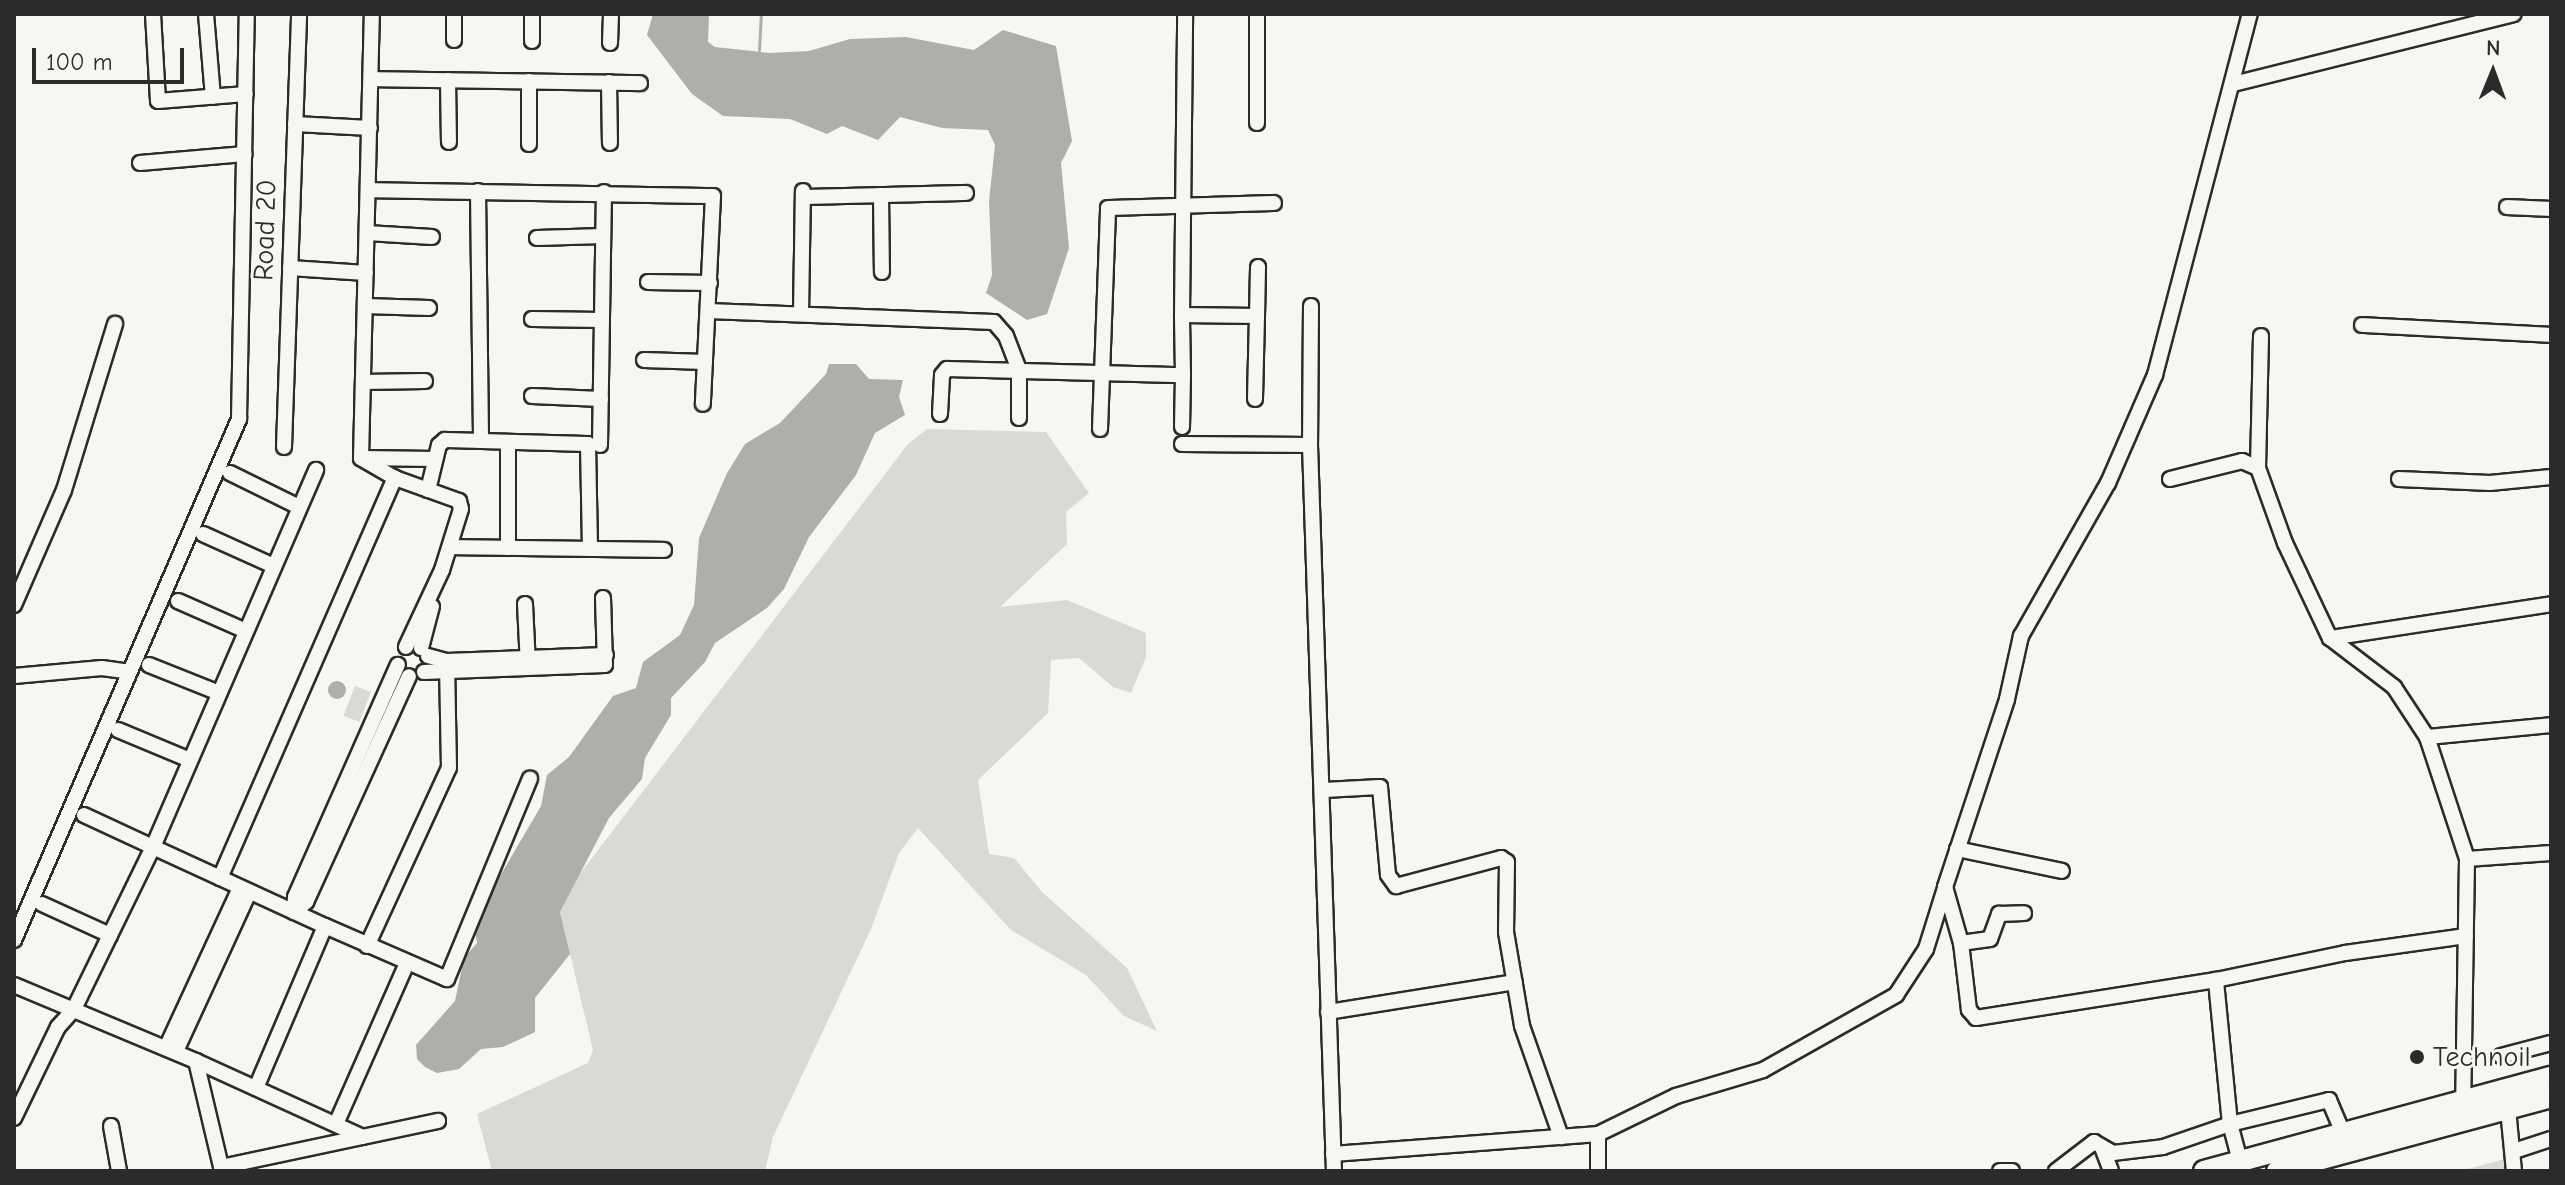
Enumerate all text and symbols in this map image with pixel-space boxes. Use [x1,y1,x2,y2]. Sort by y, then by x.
scale bar [36,32,188,82]
north arrow [2453,32,2533,112]
text: N [2486,35,2501,61]
text: 100 m [46,48,113,76]
street label: Road 20 [246,179,284,281]
place label: Technoil [2433,1040,2531,1074]
marker: Technoil [2408,1048,2426,1066]

